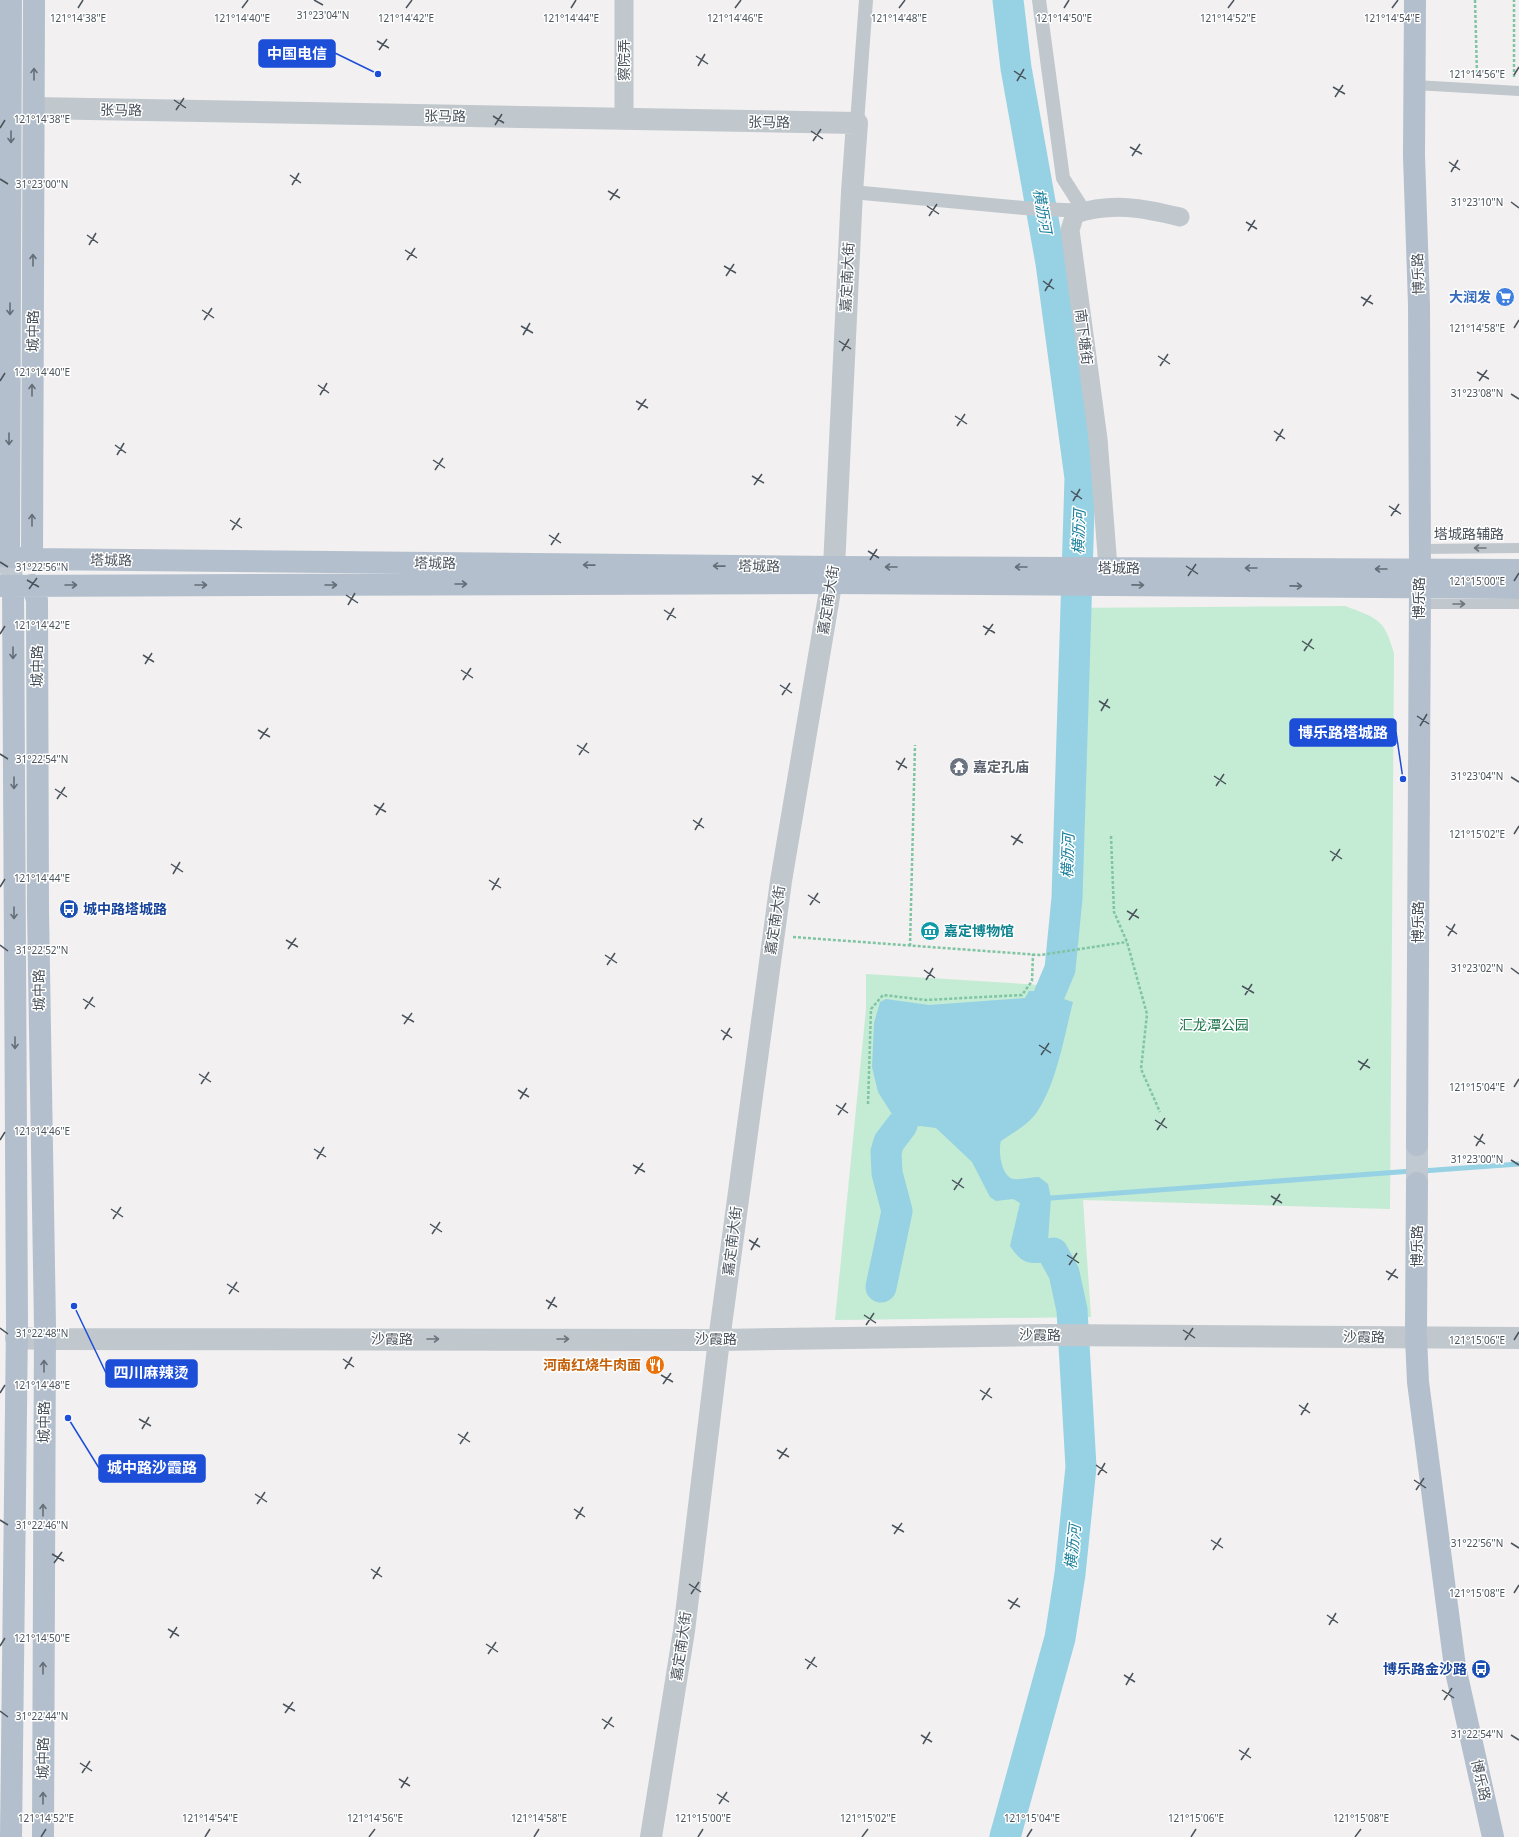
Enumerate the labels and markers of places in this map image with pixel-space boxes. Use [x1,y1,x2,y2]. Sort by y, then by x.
callout: 中国电信 [259,40,335,67]
supermarket icon: 大润发 [1494,286,1516,308]
place label: 大润发 [1449,287,1491,306]
callout: 博乐路塔城路 [1290,719,1396,746]
temple icon: 嘉定孔庙 [948,756,970,778]
place label: 嘉定孔庙 [973,757,1029,776]
bus stop icon: 城中路塔城路 [58,898,80,920]
place label: 城中路塔城路 [83,899,167,918]
museum icon: 嘉定博物馆 [919,920,941,942]
place label: 嘉定博物馆 [944,921,1014,940]
restaurant icon: 河南红烧牛肉面 [644,1354,666,1376]
place label: 河南红烧牛肉面 [543,1355,641,1374]
callout: 四川麻辣烫 [106,1360,197,1387]
callout: 城中路沙霞路 [99,1455,205,1482]
bus stop icon: 博乐路金沙路 [1470,1658,1492,1680]
place label: 博乐路金沙路 [1383,1659,1467,1678]

